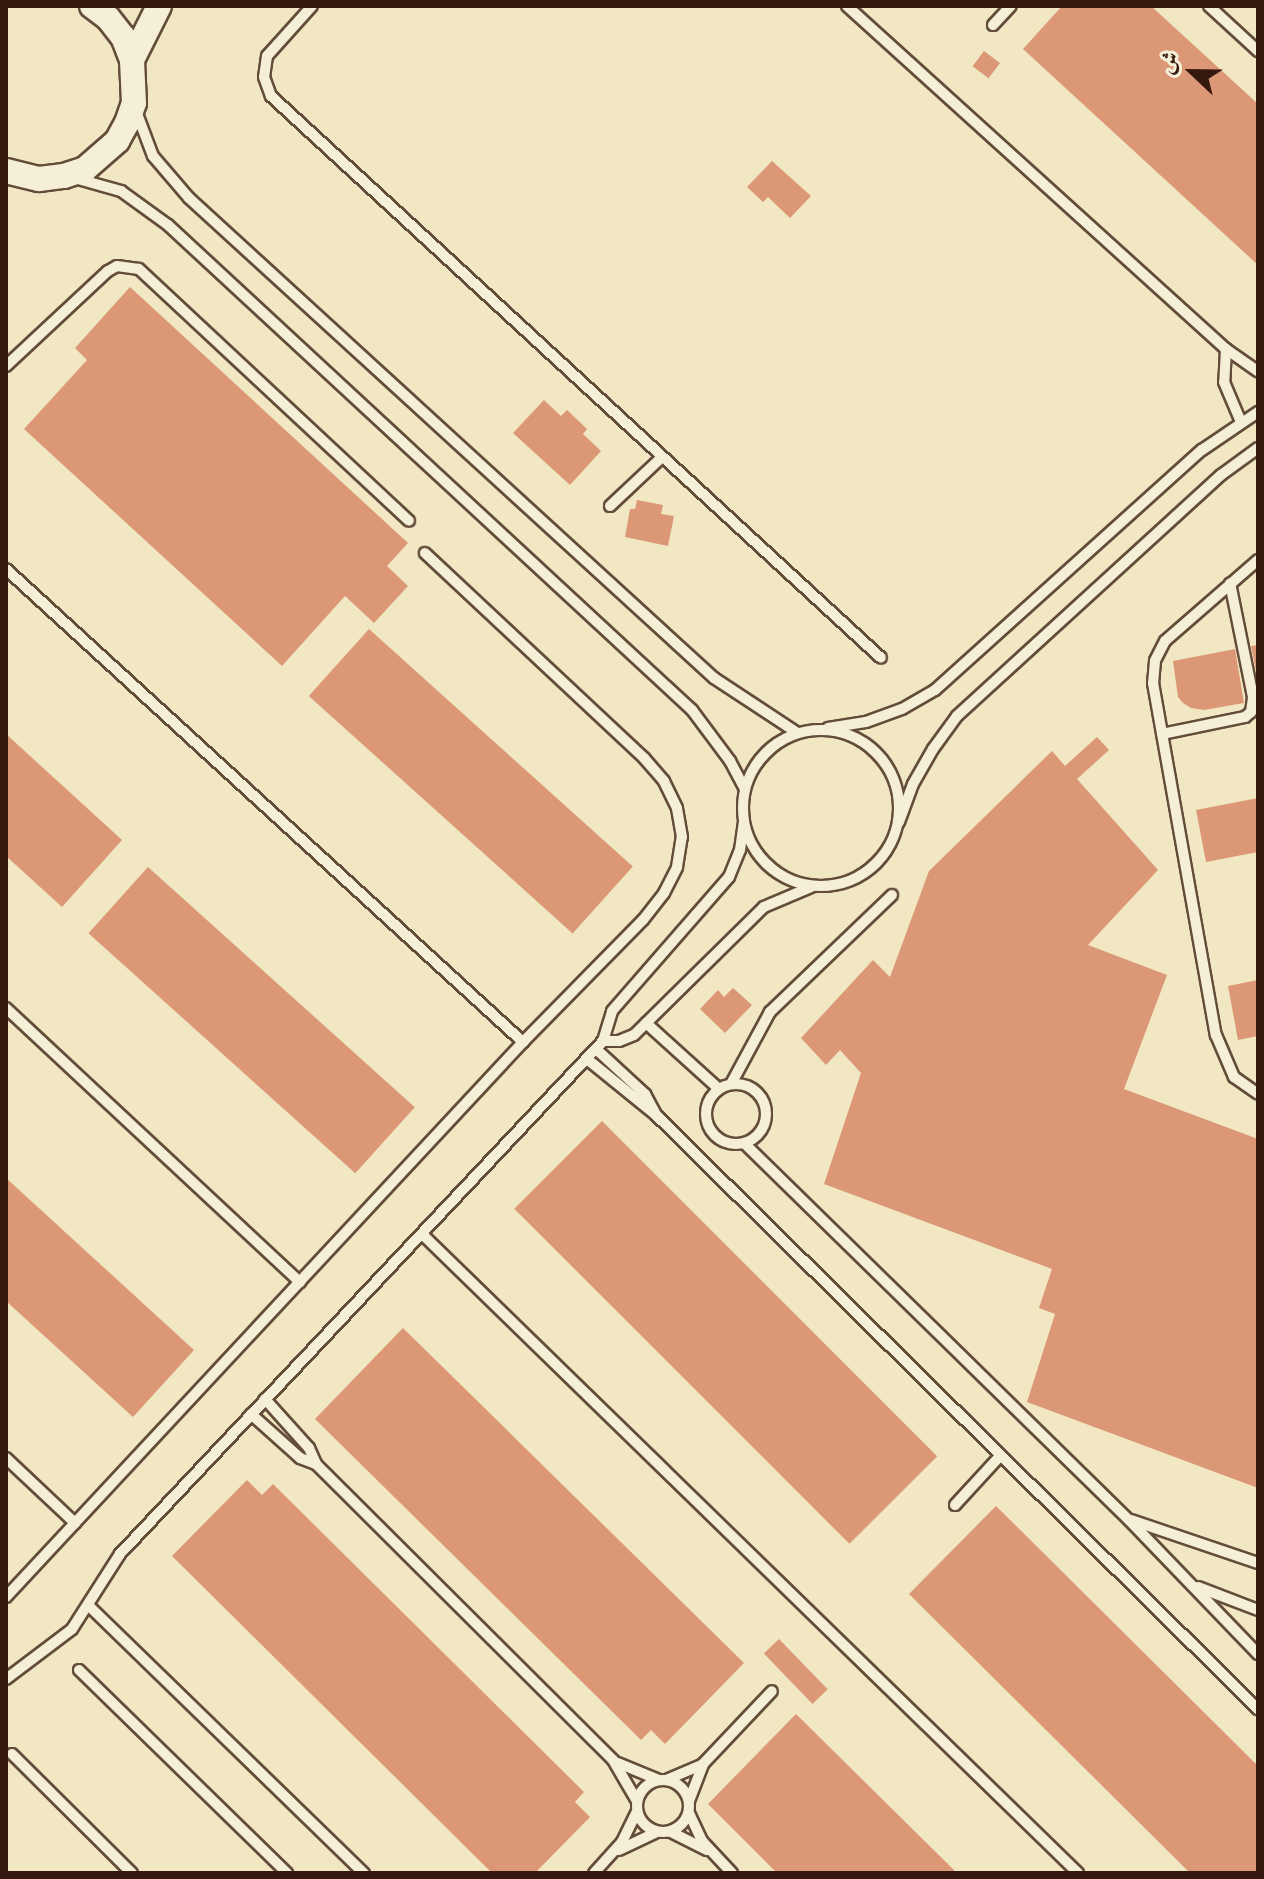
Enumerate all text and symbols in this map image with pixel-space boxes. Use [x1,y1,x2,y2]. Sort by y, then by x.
north arrow [1152,32,1232,112]
text: ش [1155,49,1184,77]

